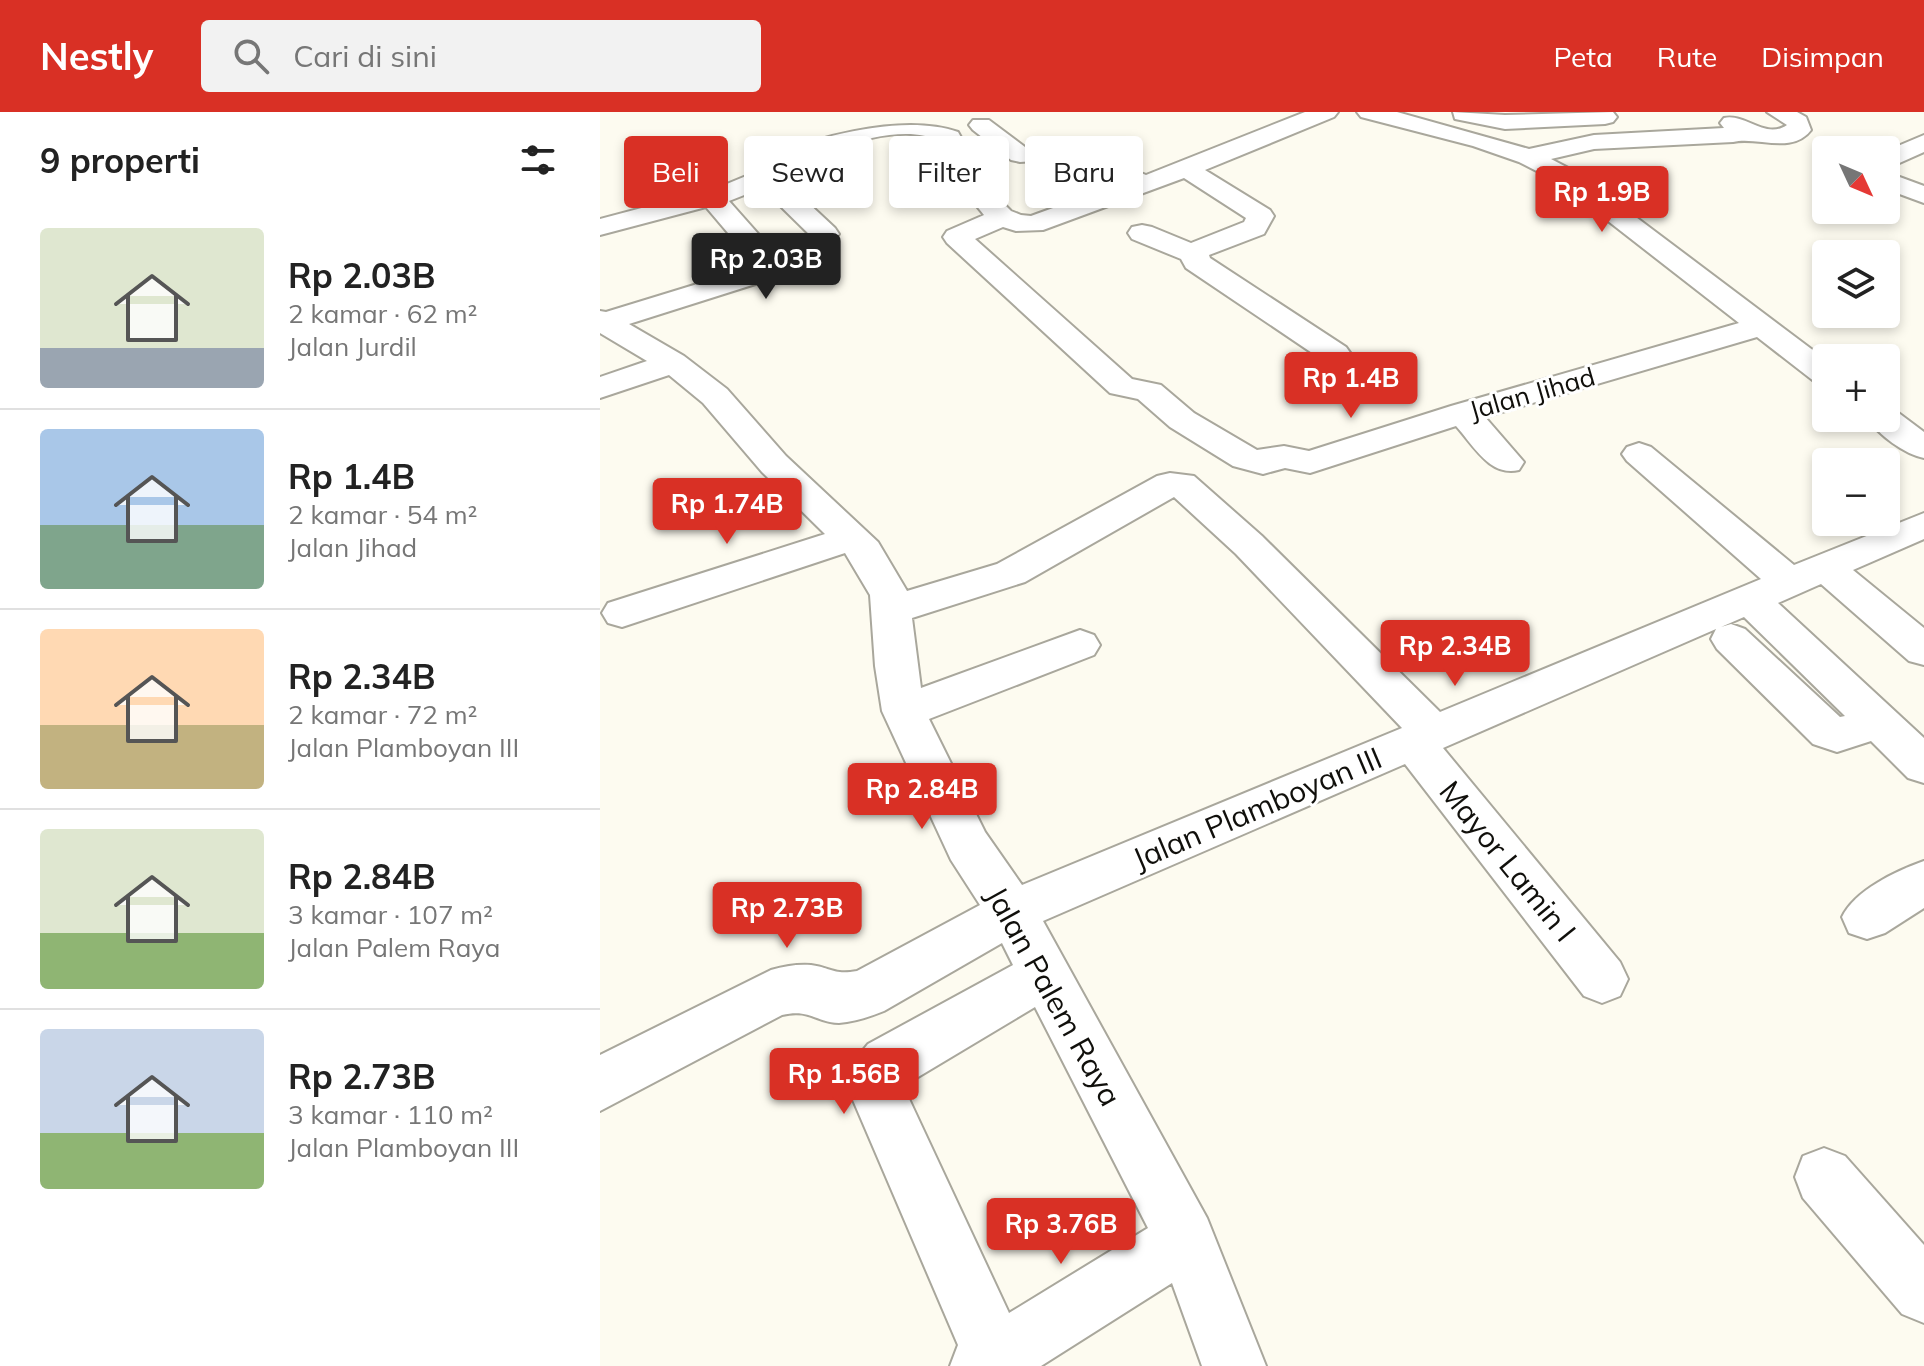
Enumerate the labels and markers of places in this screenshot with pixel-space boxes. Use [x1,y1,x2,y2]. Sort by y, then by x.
pin: Rp 1.9B [1528,166,1676,234]
pin: Rp 2.03B [683,233,849,301]
pin: Rp 1.4B [1277,352,1425,420]
pin: Rp 1.74B [644,478,810,546]
pin: Rp 2.34B [1372,620,1538,688]
pin: Rp 2.84B [839,763,1005,831]
pin: Rp 2.73B [704,882,870,950]
pin: Rp 1.56B [761,1048,927,1116]
pin: Rp 3.76B [978,1198,1144,1266]

